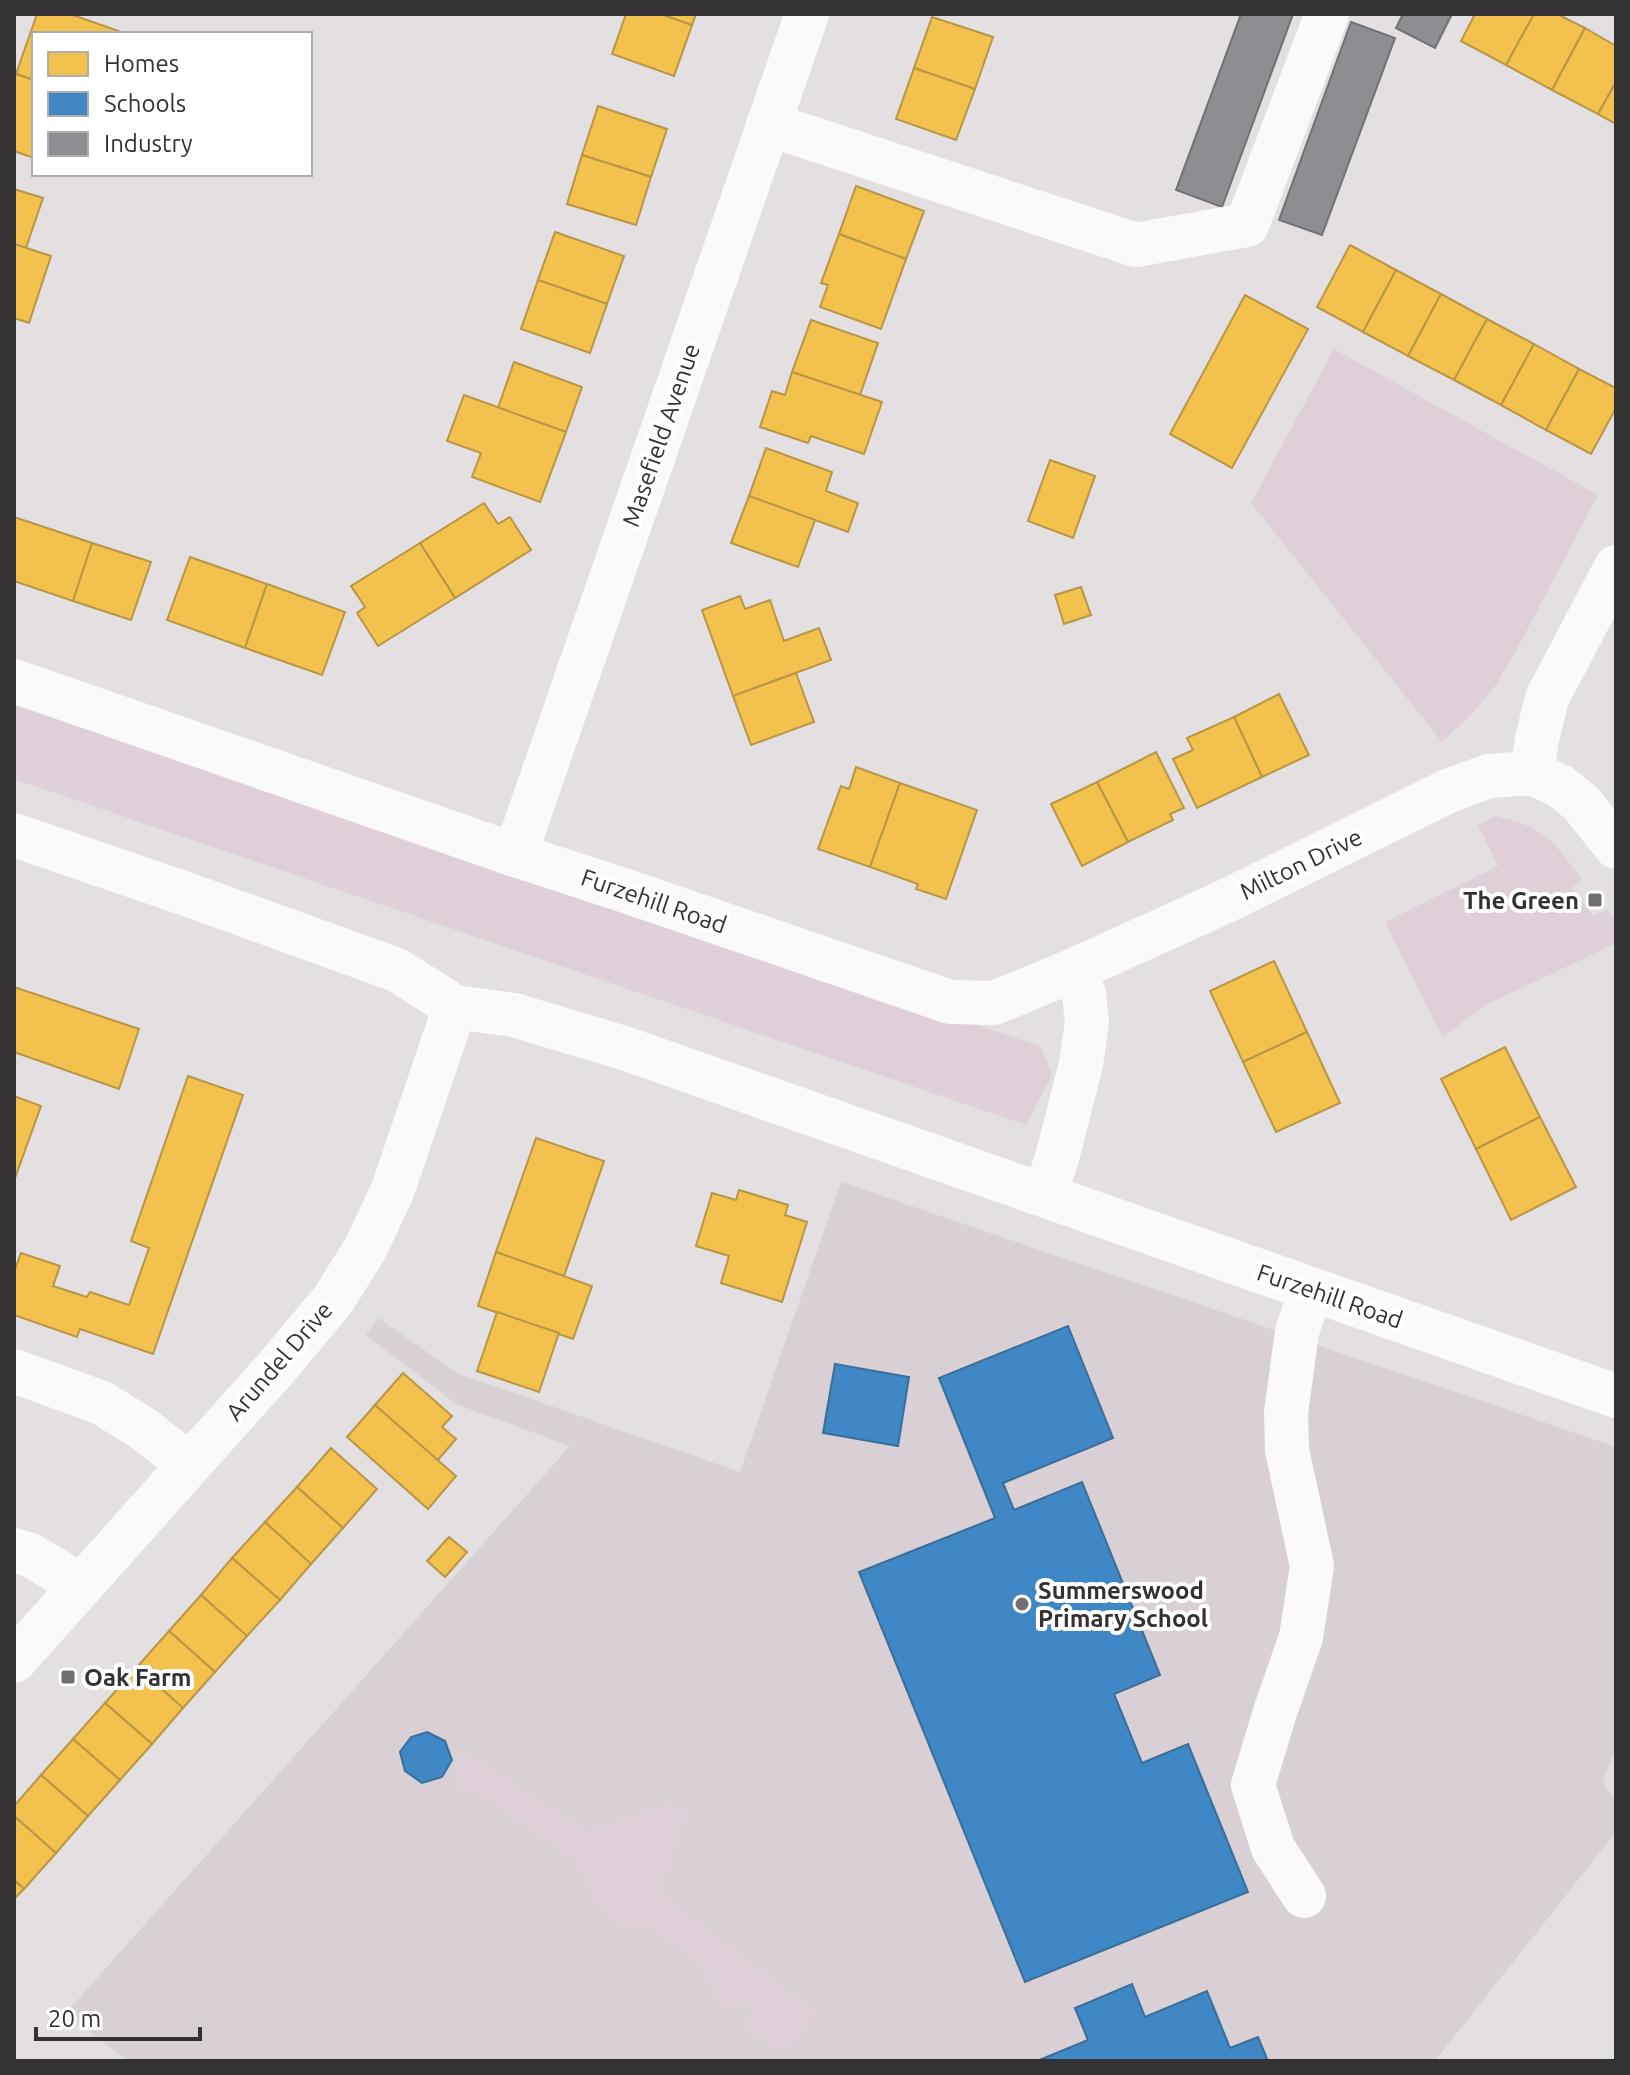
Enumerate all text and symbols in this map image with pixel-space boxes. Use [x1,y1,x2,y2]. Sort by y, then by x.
legend [32,32,312,176]
text: Homes [104,50,179,77]
text: Schools [104,90,186,117]
text: Industry [104,130,193,157]
street label: Masefield Avenue [617,340,705,530]
street label: Milton Drive [1236,823,1366,905]
street label: Furzehill Road [578,863,730,939]
place label: The Green [1463,887,1579,914]
marker: The Green [1586,891,1604,909]
street label: Furzehill Road [1254,1258,1406,1334]
street label: Arundel Drive [220,1296,338,1426]
place label: Summerswood Primary School [1038,1577,1208,1632]
marker: Summerswood Primary School [1013,1595,1031,1613]
place label: Oak Farm [84,1664,191,1691]
marker: Oak Farm [59,1668,77,1686]
scale bar [36,1991,200,2041]
text: 20 m [48,2005,101,2032]

